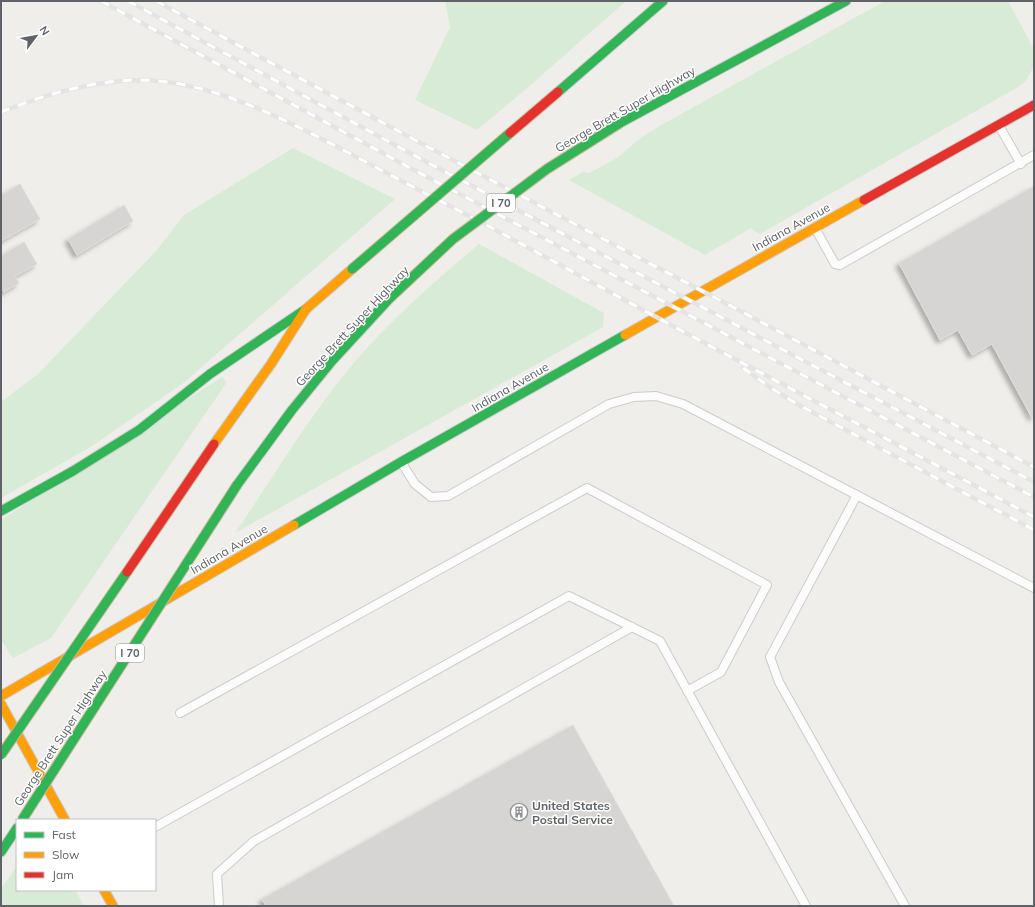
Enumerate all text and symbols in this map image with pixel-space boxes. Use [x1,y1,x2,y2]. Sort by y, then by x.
north arrow [16,16,56,56]
text: N [36,23,53,38]
street label: George Brett Super Highway [552,62,698,155]
road number: I 70 [487,194,515,212]
street label: Indiana Avenue [750,199,832,255]
street label: George Brett Super Highway [292,262,412,389]
street label: Indiana Avenue [469,359,551,415]
street label: Indiana Avenue [188,521,270,577]
road number: I 70 [116,644,144,662]
street label: George Brett Super Highway [10,667,110,809]
place label: United States Postal Service [532,798,613,827]
building icon: United States Postal Service [509,802,529,822]
legend [16,819,156,891]
text: Fast [52,827,76,842]
text: Slow [52,847,80,862]
text: Jam [52,867,74,882]

